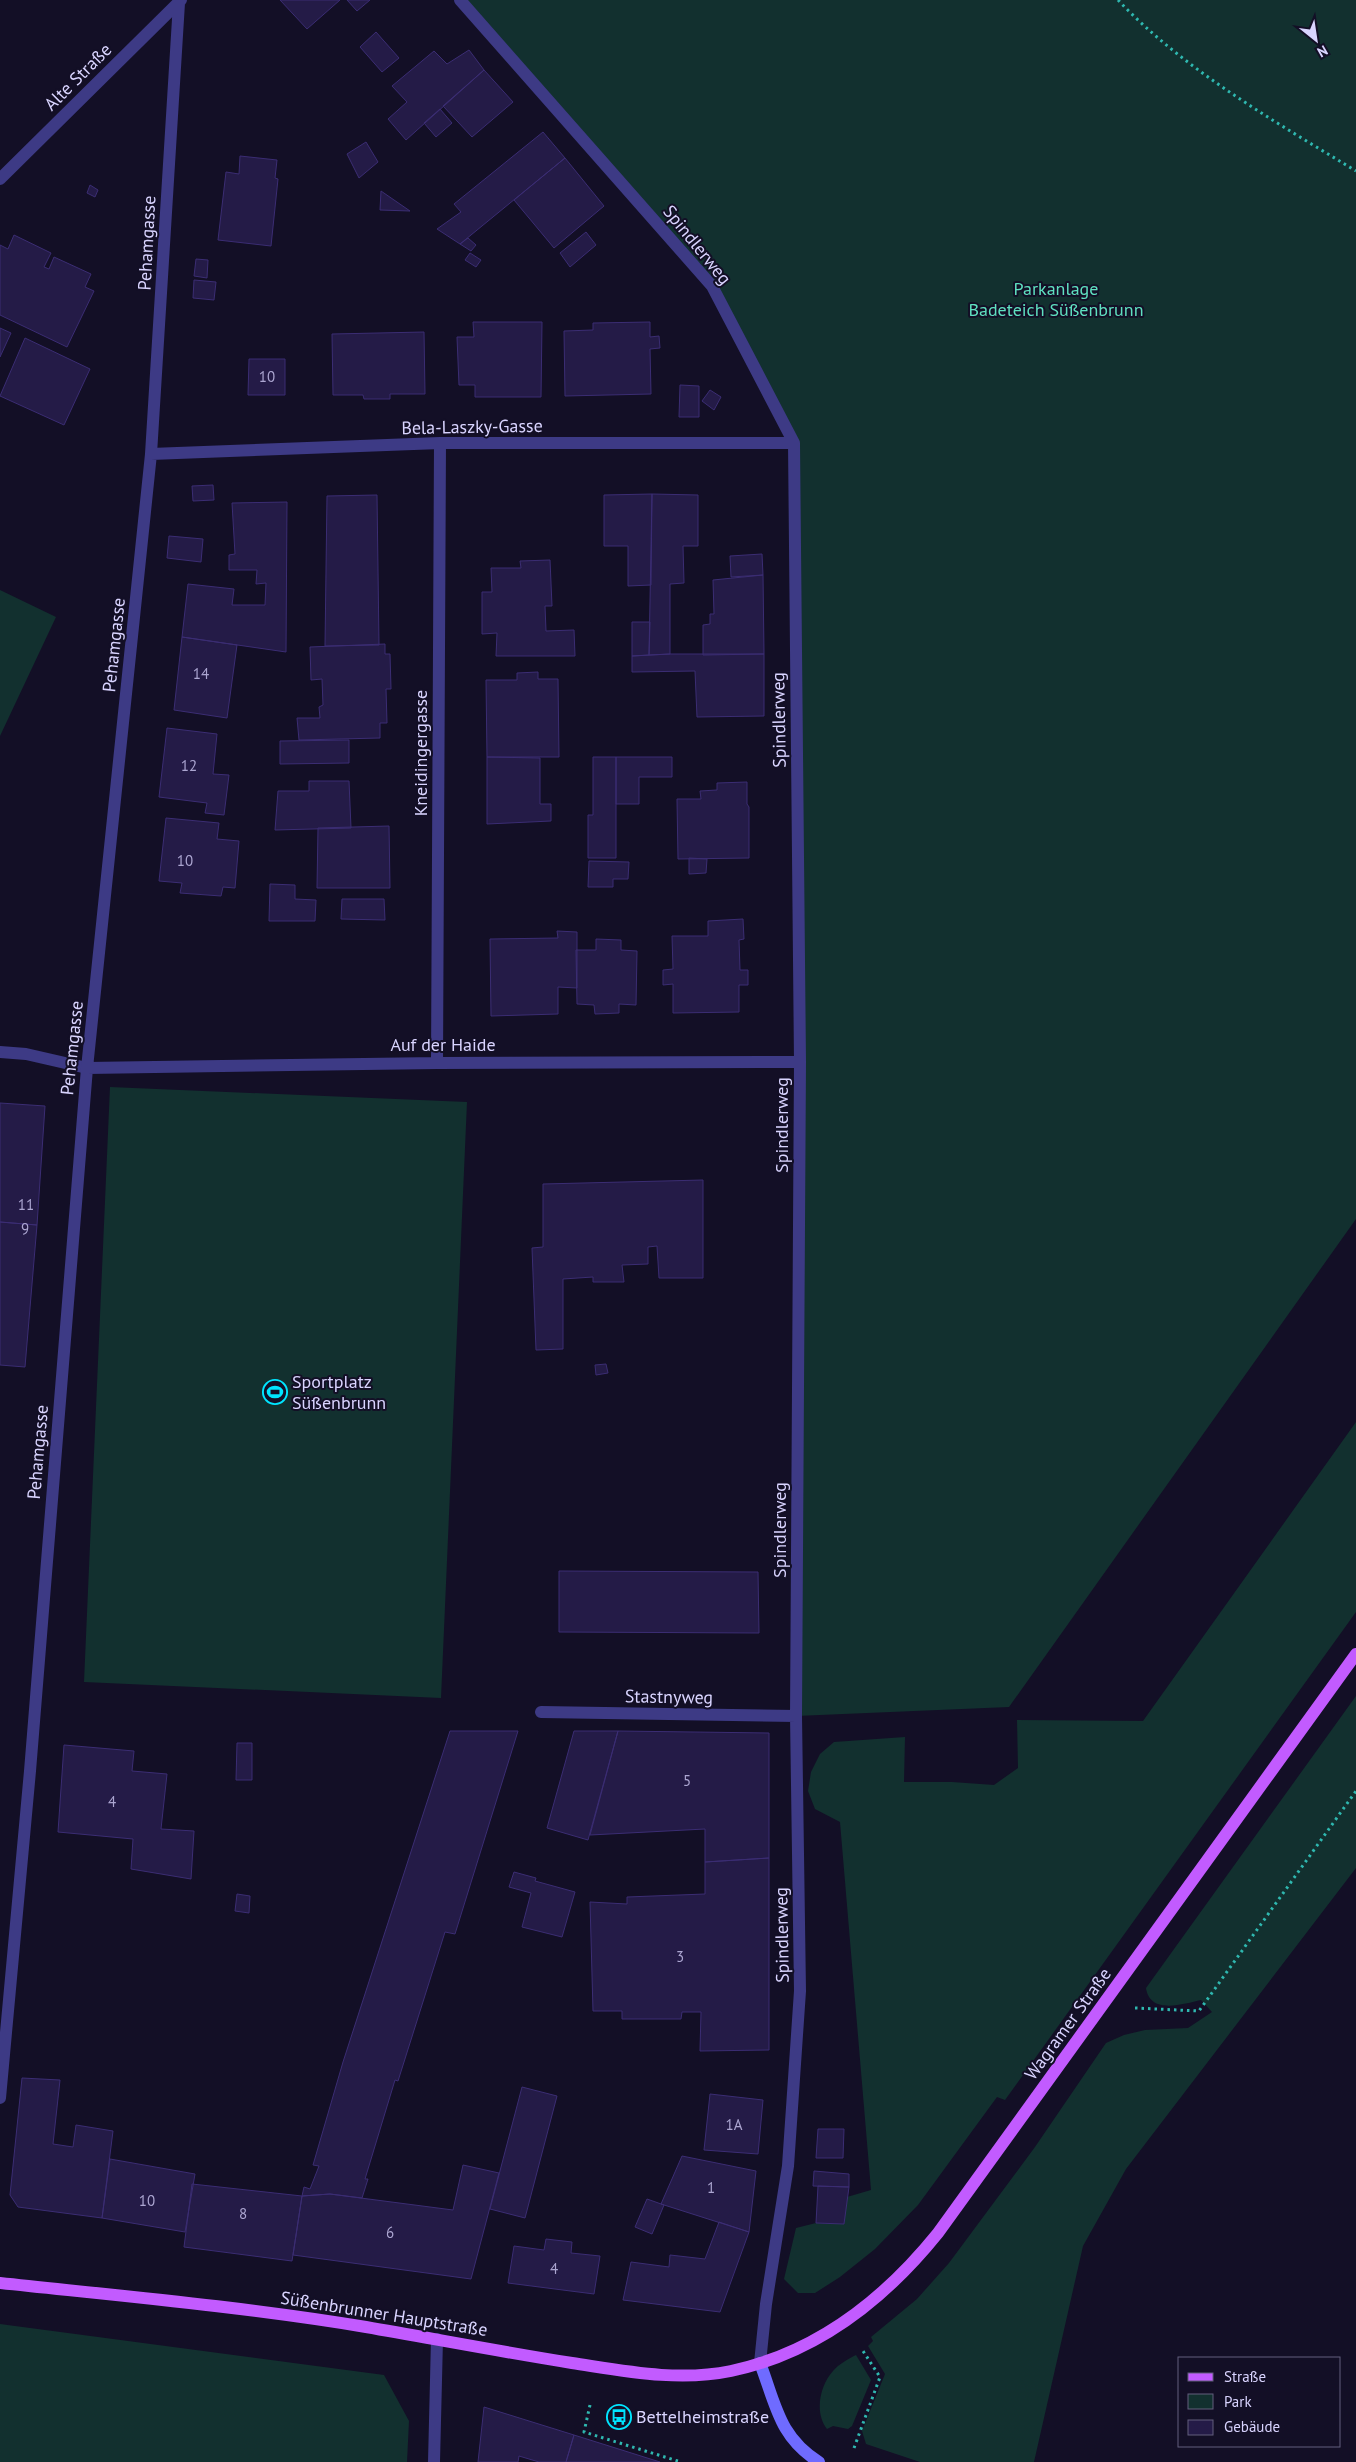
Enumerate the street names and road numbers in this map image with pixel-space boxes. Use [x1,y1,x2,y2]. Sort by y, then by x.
street label: Alte Straße [39,38,116,115]
street label: Pehamgasse [133,195,160,291]
street label: Spindlerweg [658,200,736,289]
street label: Bela-Laszky-Gasse [401,414,543,439]
street label: Pehamgasse [97,597,130,693]
street label: Spindlerweg [766,672,791,768]
street label: Kneidingergasse [409,690,432,816]
street label: Pehamgasse [55,1000,88,1096]
street label: Auf der Haide [390,1033,496,1056]
street label: Spindlerweg [770,1077,793,1173]
street label: Pehamgasse [22,1404,53,1500]
street label: Spindlerweg [768,1482,791,1578]
street label: Stastnyweg [625,1684,713,1709]
street label: Spindlerweg [769,1887,794,1983]
street label: Wagramer Straße [1019,1963,1116,2084]
street label: Süßenbrunner Hauptstraße [279,2286,489,2341]

